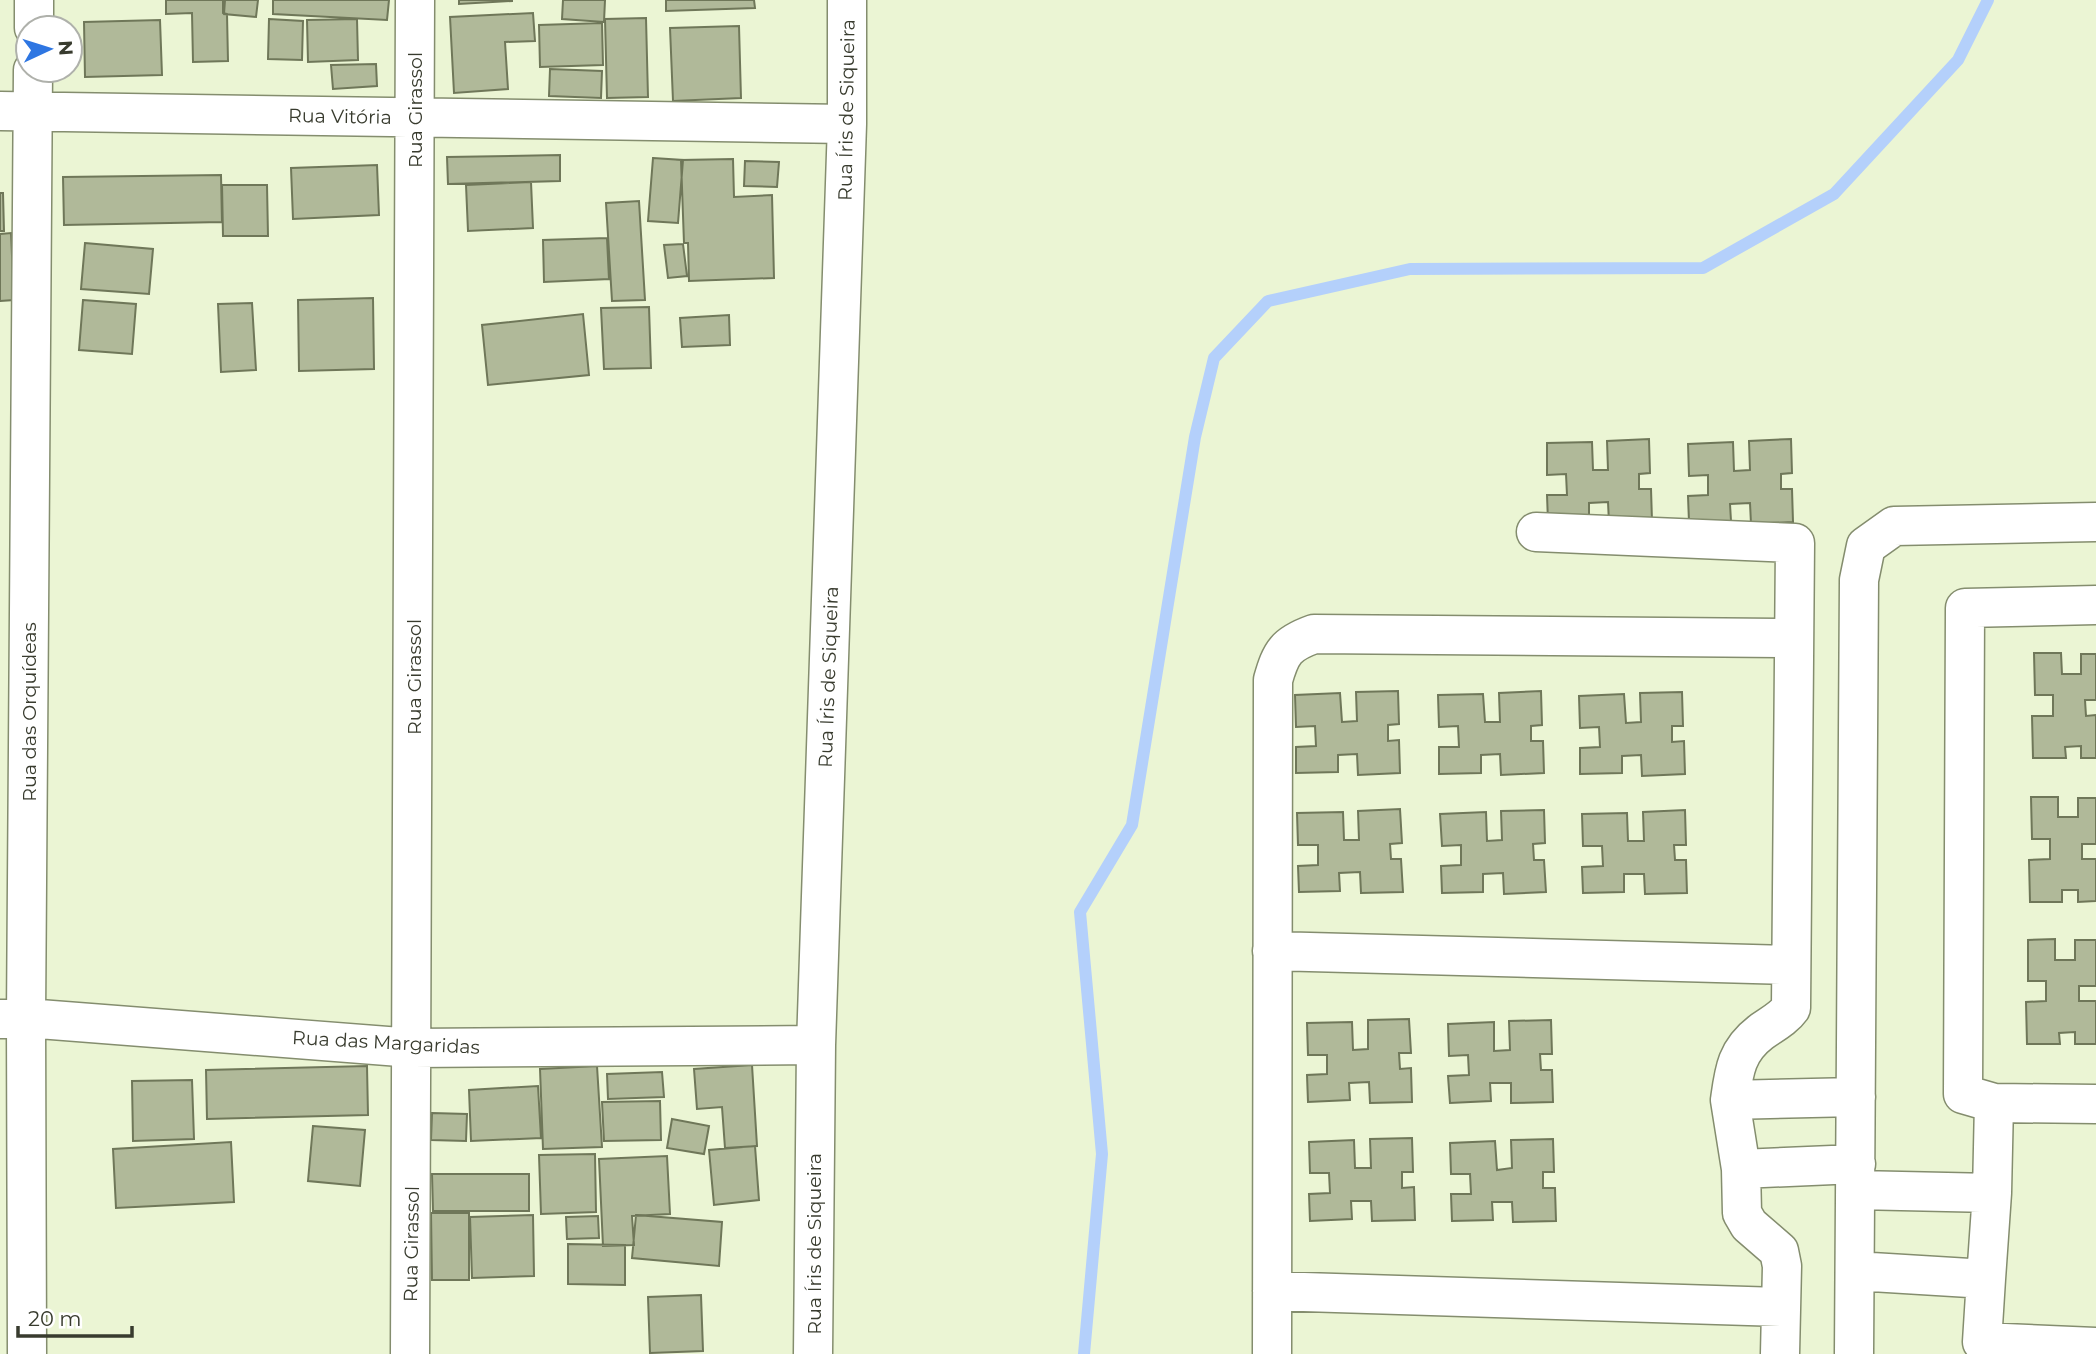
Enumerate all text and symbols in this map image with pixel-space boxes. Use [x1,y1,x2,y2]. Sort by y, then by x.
north arrow [14,14,84,84]
street label: Rua Íris de Siqueira [833,19,860,201]
text: N [53,39,77,56]
street label: Rua Girassol [404,52,427,168]
street label: Rua Vitória [288,104,392,129]
street label: Rua Íris de Siqueira [814,586,843,768]
street label: Rua Girassol [403,619,426,735]
street label: Rua das Orquídeas [18,622,41,802]
street label: Rua das Margaridas [292,1026,480,1059]
street label: Rua Íris de Siqueira [803,1153,826,1335]
street label: Rua Girassol [399,1186,424,1302]
scale bar [18,1294,131,1338]
text: 20 m [28,1306,82,1331]

